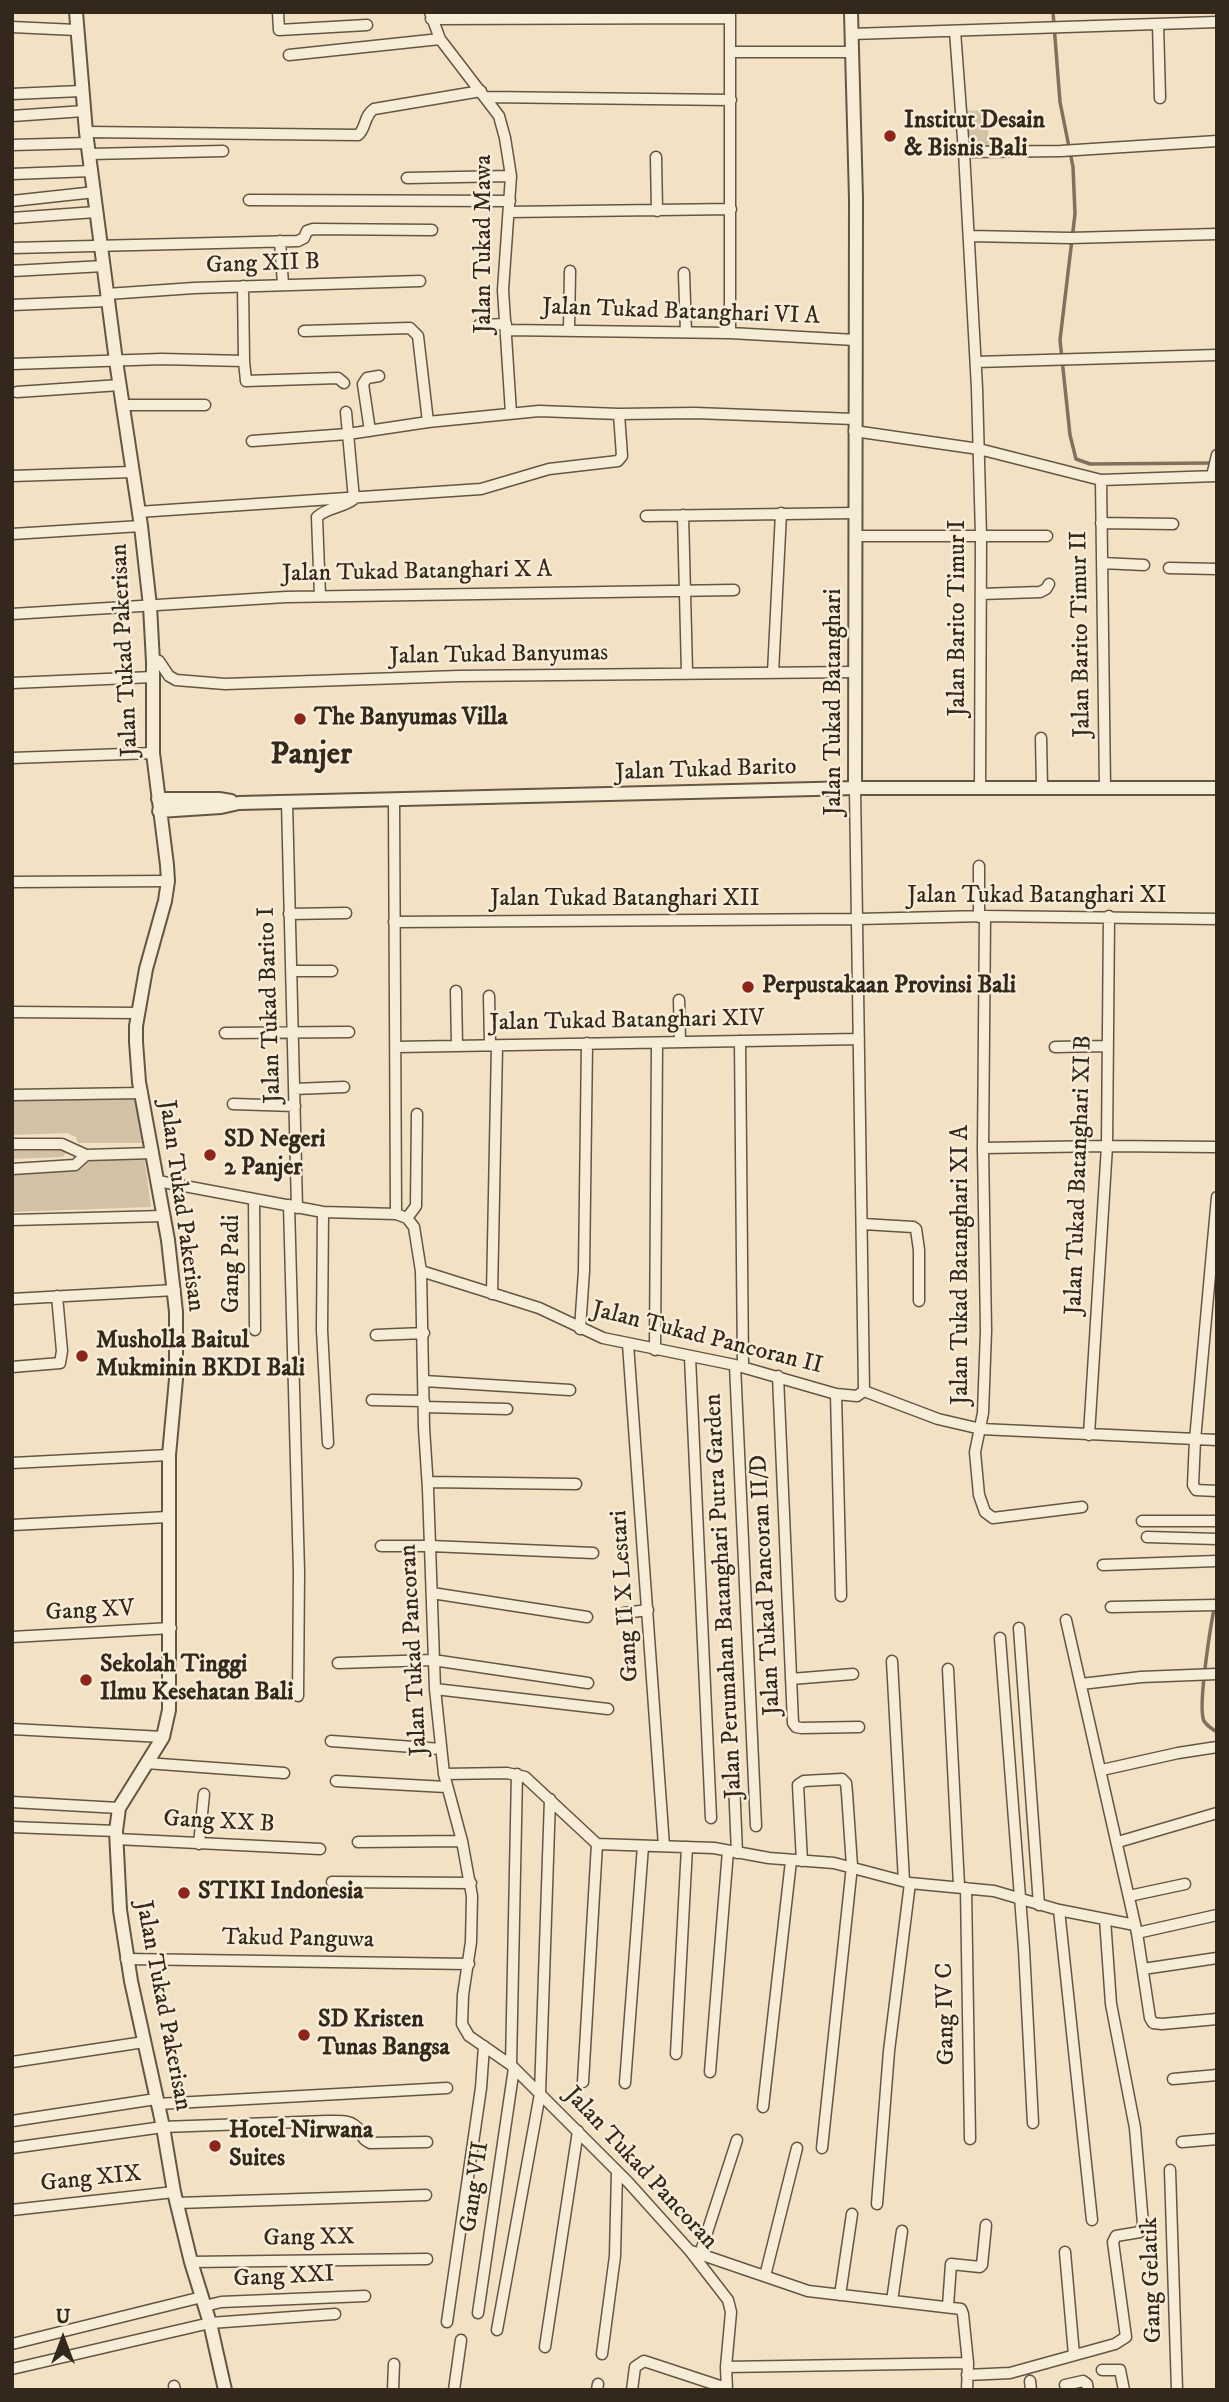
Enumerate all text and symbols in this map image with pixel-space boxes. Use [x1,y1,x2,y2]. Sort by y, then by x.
place label: Institut Desain & Bisnis Bali [904,108,1045,164]
marker: Institut Desain & Bisnis Bali [882,128,898,144]
street label: Jalan Tukad Mawa [471,154,499,334]
street label: Gang XII B [206,249,320,281]
street label: Jalan Tukad Batanghari VI A [542,294,820,332]
street label: Jalan Barito Timur I [945,520,973,716]
street label: Jalan Barito Timur II [1066,530,1098,738]
street label: Jalan Tukad Pakerisan [106,543,146,757]
street label: Jalan Tukad Batanghari X A [282,556,552,590]
street label: Jalan Tukad Batanghari [821,589,849,815]
street label: Jalan Tukad Banyumas [389,640,609,672]
place label: The Banyumas Villa [314,705,508,733]
marker: The Banyumas Villa [292,711,308,727]
district label: Panjer [270,737,352,775]
street label: Jalan Tukad Barito [615,753,797,789]
street label: Jalan Tukad Batanghari XI [907,883,1167,911]
street label: Jalan Tukad Batanghari XII [490,886,760,914]
street label: Jalan Tukad Barito I [253,906,289,1104]
place label: Perpustakaan Provinsi Bali [762,973,1016,1001]
marker: Perpustakaan Provinsi Bali [740,979,756,995]
street label: Jalan Tukad Batanghari XIV [489,1005,765,1039]
street label: Jalan Tukad Batanghari XI B [1061,1035,1099,1315]
street label: Jalan Tukad Pakerisan [151,1098,209,1314]
street label: Jalan Tukad Batanghari XI A [948,1125,976,1405]
place label: SD Negeri 2 Panjer [224,1127,326,1183]
marker: SD Negeri 2 Panjer [202,1147,218,1163]
street label: Gang Padi [219,1215,247,1313]
street label: Jalan Tukad Pancoran II [589,1296,825,1382]
place label: Musholla Baitul Mukminin BKDI Bali [96,1328,305,1384]
marker: Musholla Baitul Mukminin BKDI Bali [74,1348,90,1364]
street label: Jalan Perumahan Batanghari Putra Garden [700,1393,750,1799]
street label: Jalan Tukad Pancoran II/D [746,1454,788,1716]
street label: Gang II X Lestari [606,1509,646,1683]
street label: Jalan Tukad Pancoran [395,1544,435,1756]
street label: Gang XV [45,1595,135,1629]
place label: Sekolah Tinggi Ilmu Kesehatan Bali [100,1652,293,1708]
marker: Sekolah Tinggi Ilmu Kesehatan Bali [78,1672,94,1688]
street label: Gang XX B [163,1806,275,1840]
place label: STIKI Indonesia [198,1879,363,1907]
marker: STIKI Indonesia [176,1885,192,1901]
street label: Jalan Tukad Pakerisan [128,1899,196,2113]
street label: Takud Panguwa [222,1924,374,1956]
street label: Gang IV C [932,1962,962,2066]
place label: SD Kristen Tunas Bangsa [318,2007,450,2063]
marker: SD Kristen Tunas Bangsa [296,2027,312,2043]
street label: Jalan Tukad Pancoran [557,2082,723,2256]
place label: Hotel Nirwana Suites [229,2118,373,2174]
marker: Hotel Nirwana Suites [207,2138,223,2154]
street label: Gang VII [455,2140,497,2234]
street label: Gang XIX [39,2160,143,2200]
street label: Gang Gelatik [1136,2216,1170,2344]
street label: Gang XX [263,2224,355,2254]
street label: Gang XXI [233,2261,335,2295]
north arrow [28,2304,98,2374]
text: U [56,2306,70,2329]

